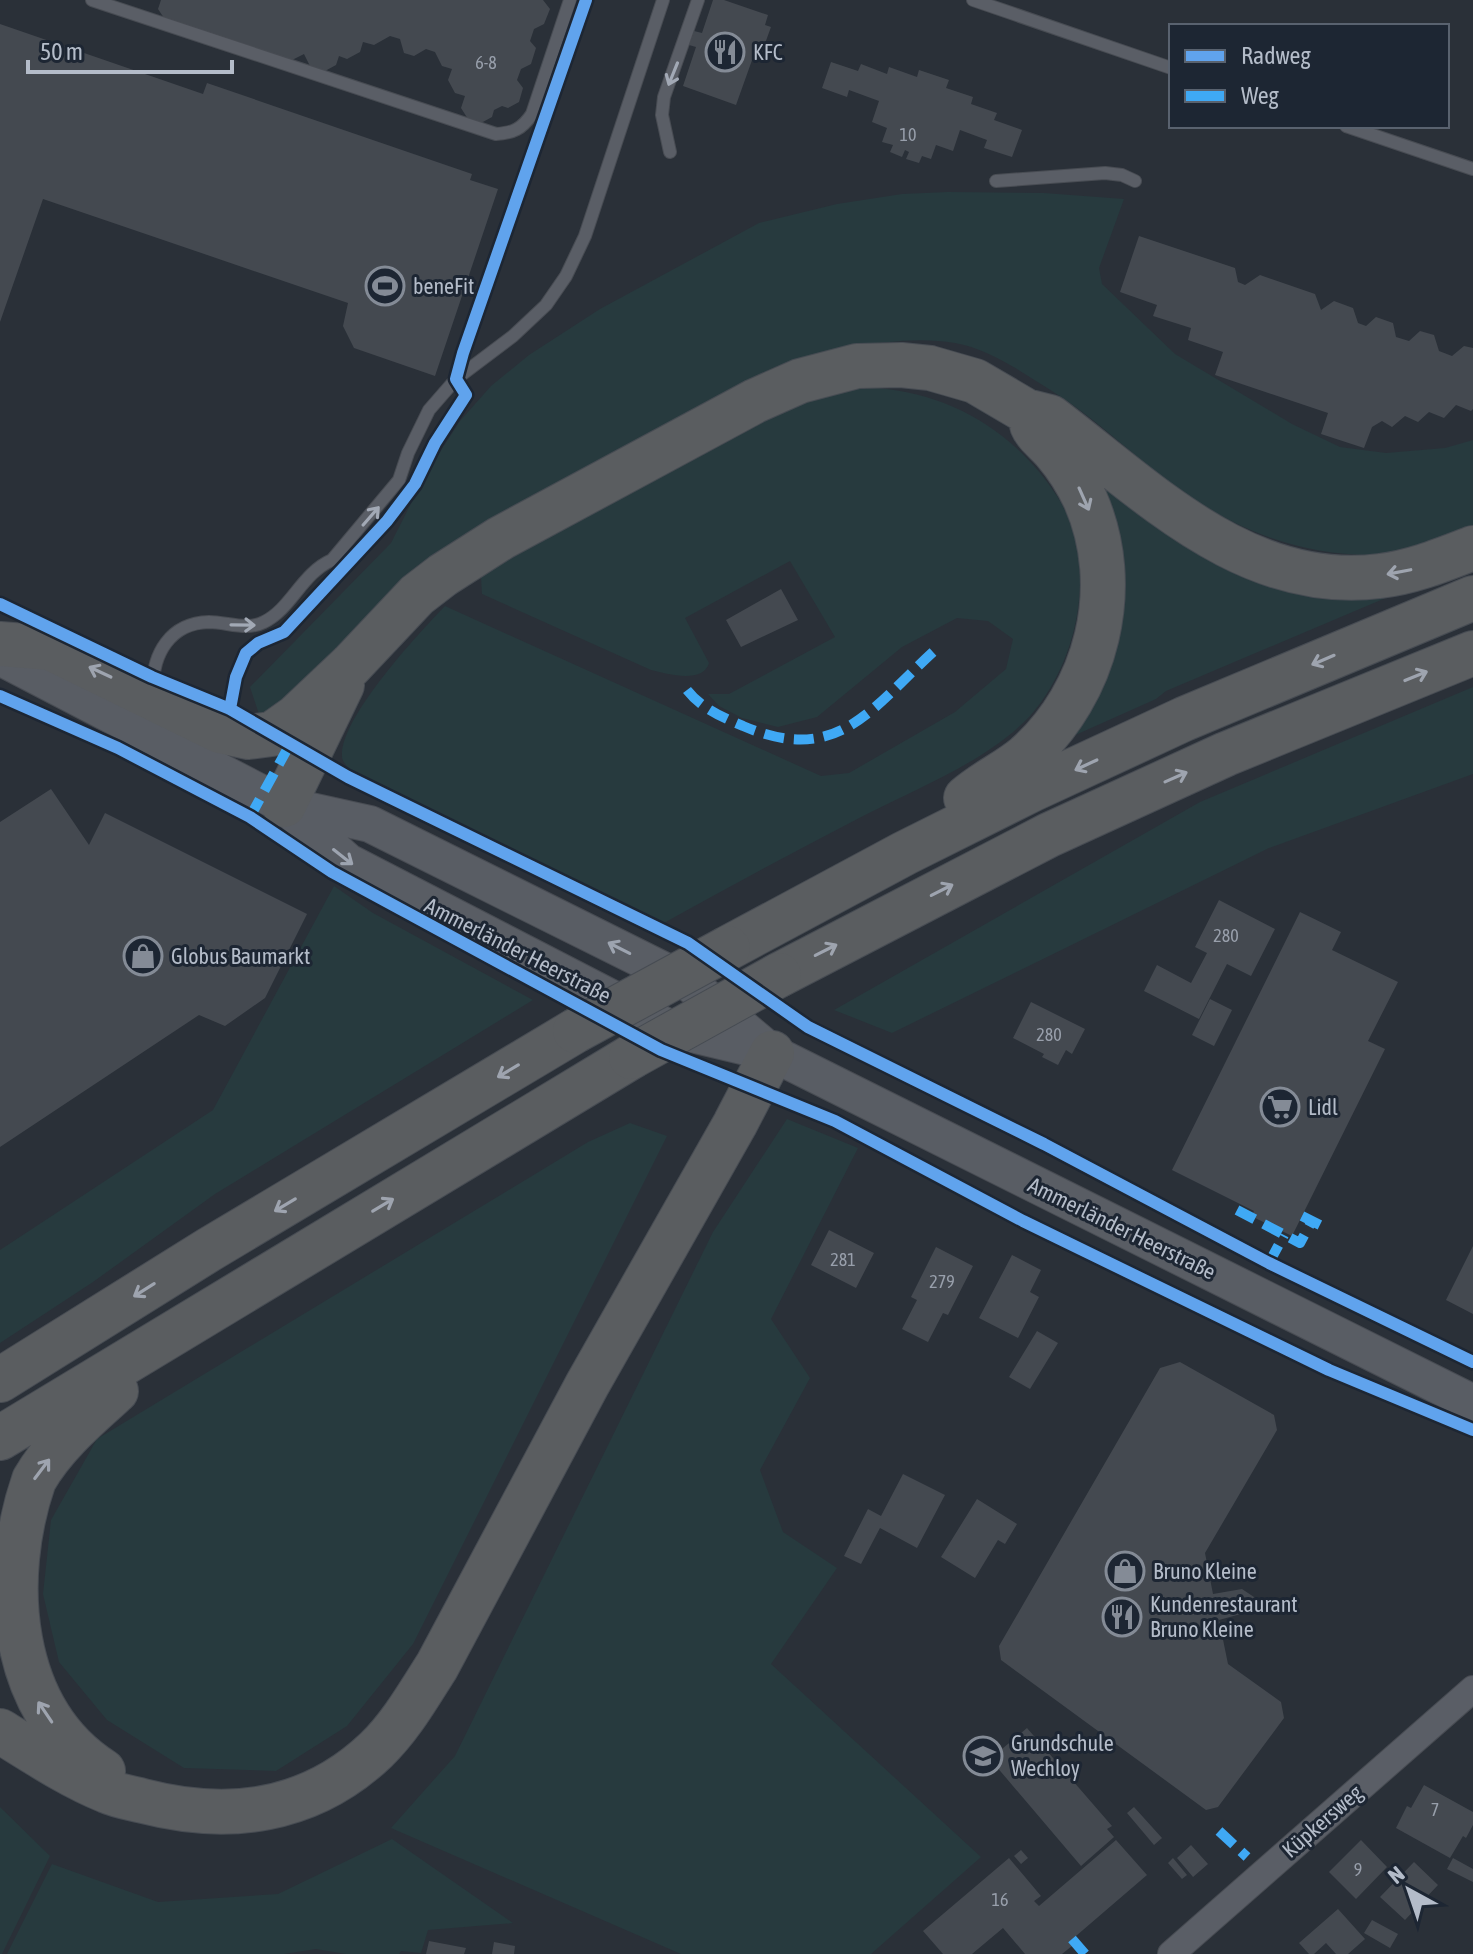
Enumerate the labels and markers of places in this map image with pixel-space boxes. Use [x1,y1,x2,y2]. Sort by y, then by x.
restaurant icon: KFC [704,31,746,73]
place label: KFC [753,39,783,65]
sports icon: beneFit [364,265,406,307]
place label: beneFit [413,273,474,299]
shop icon: Globus Baumarkt [122,935,164,977]
place label: Globus Baumarkt [171,943,310,969]
supermarket icon: Lidl [1259,1086,1301,1128]
place label: Lidl [1308,1094,1338,1120]
shop icon: Bruno Kleine [1104,1550,1146,1592]
place label: Bruno Kleine [1153,1558,1257,1584]
place label: Kundenrestaurant Bruno Kleine [1150,1591,1298,1642]
restaurant icon: Kundenrestaurant Bruno Kleine [1101,1596,1143,1638]
place label: Grundschule Wechloy [1011,1730,1114,1781]
school or university icon: Grundschule Wechloy [962,1735,1004,1777]

